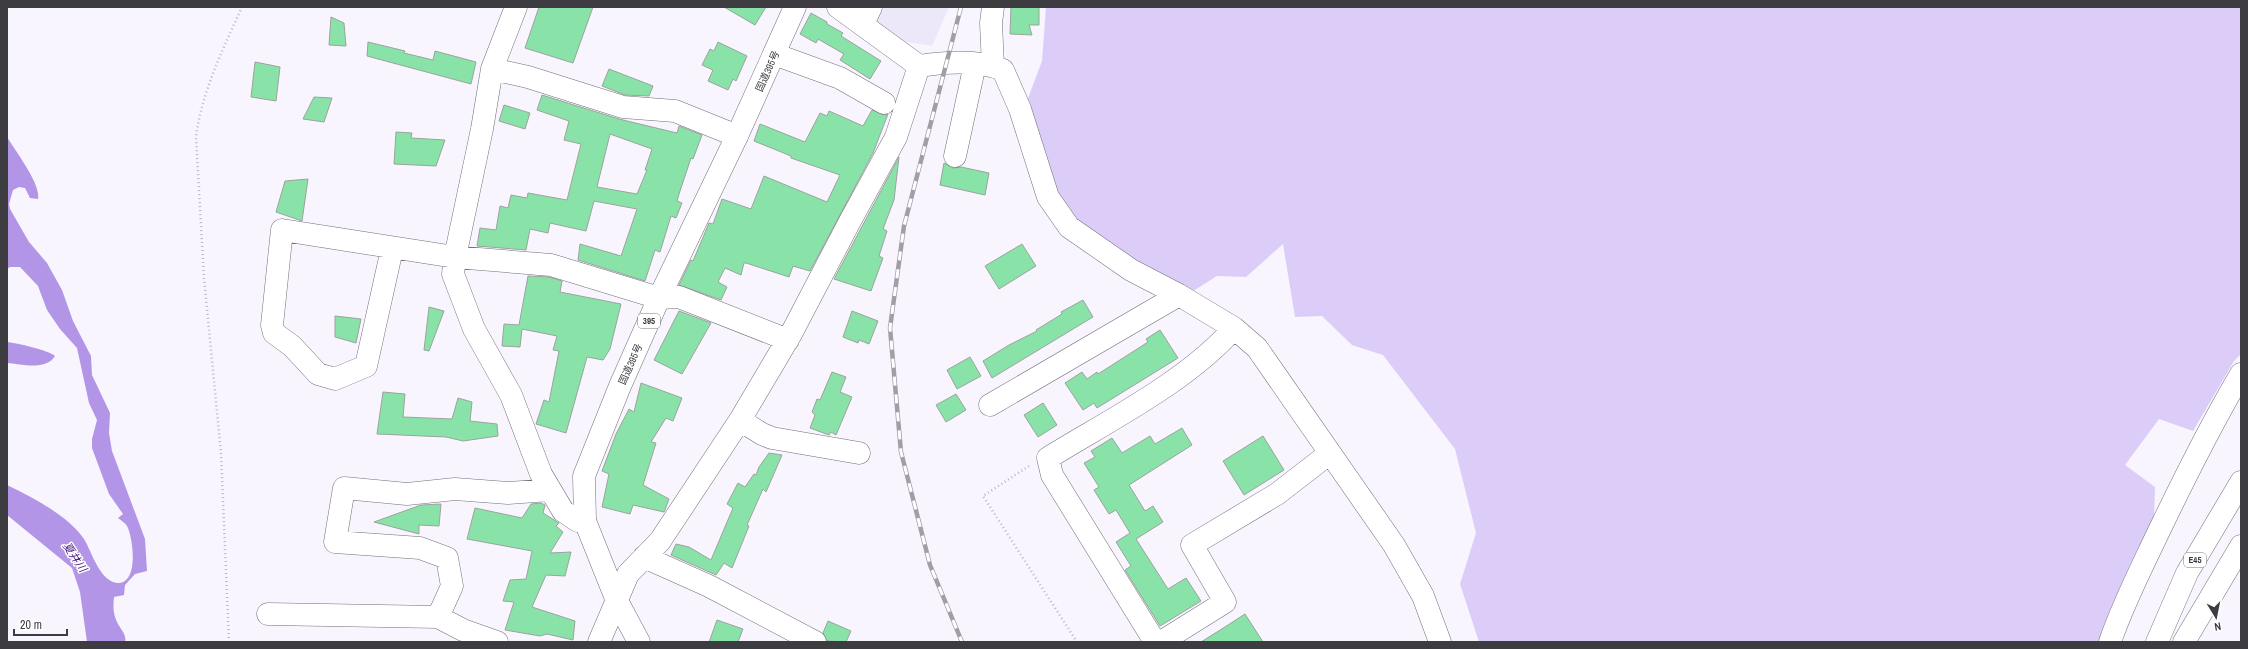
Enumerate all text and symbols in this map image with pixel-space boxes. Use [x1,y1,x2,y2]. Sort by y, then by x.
street label: 国道395号 [753,49,782,94]
road number: 395 [638,314,660,328]
street label: 国道395号 [616,342,645,387]
water label: 夏井川 [60,539,91,575]
road number: E45 [2184,553,2206,567]
north arrow [2196,597,2236,637]
scale bar [14,611,67,637]
text: 20 m [20,617,42,633]
text: N [2213,619,2222,634]

